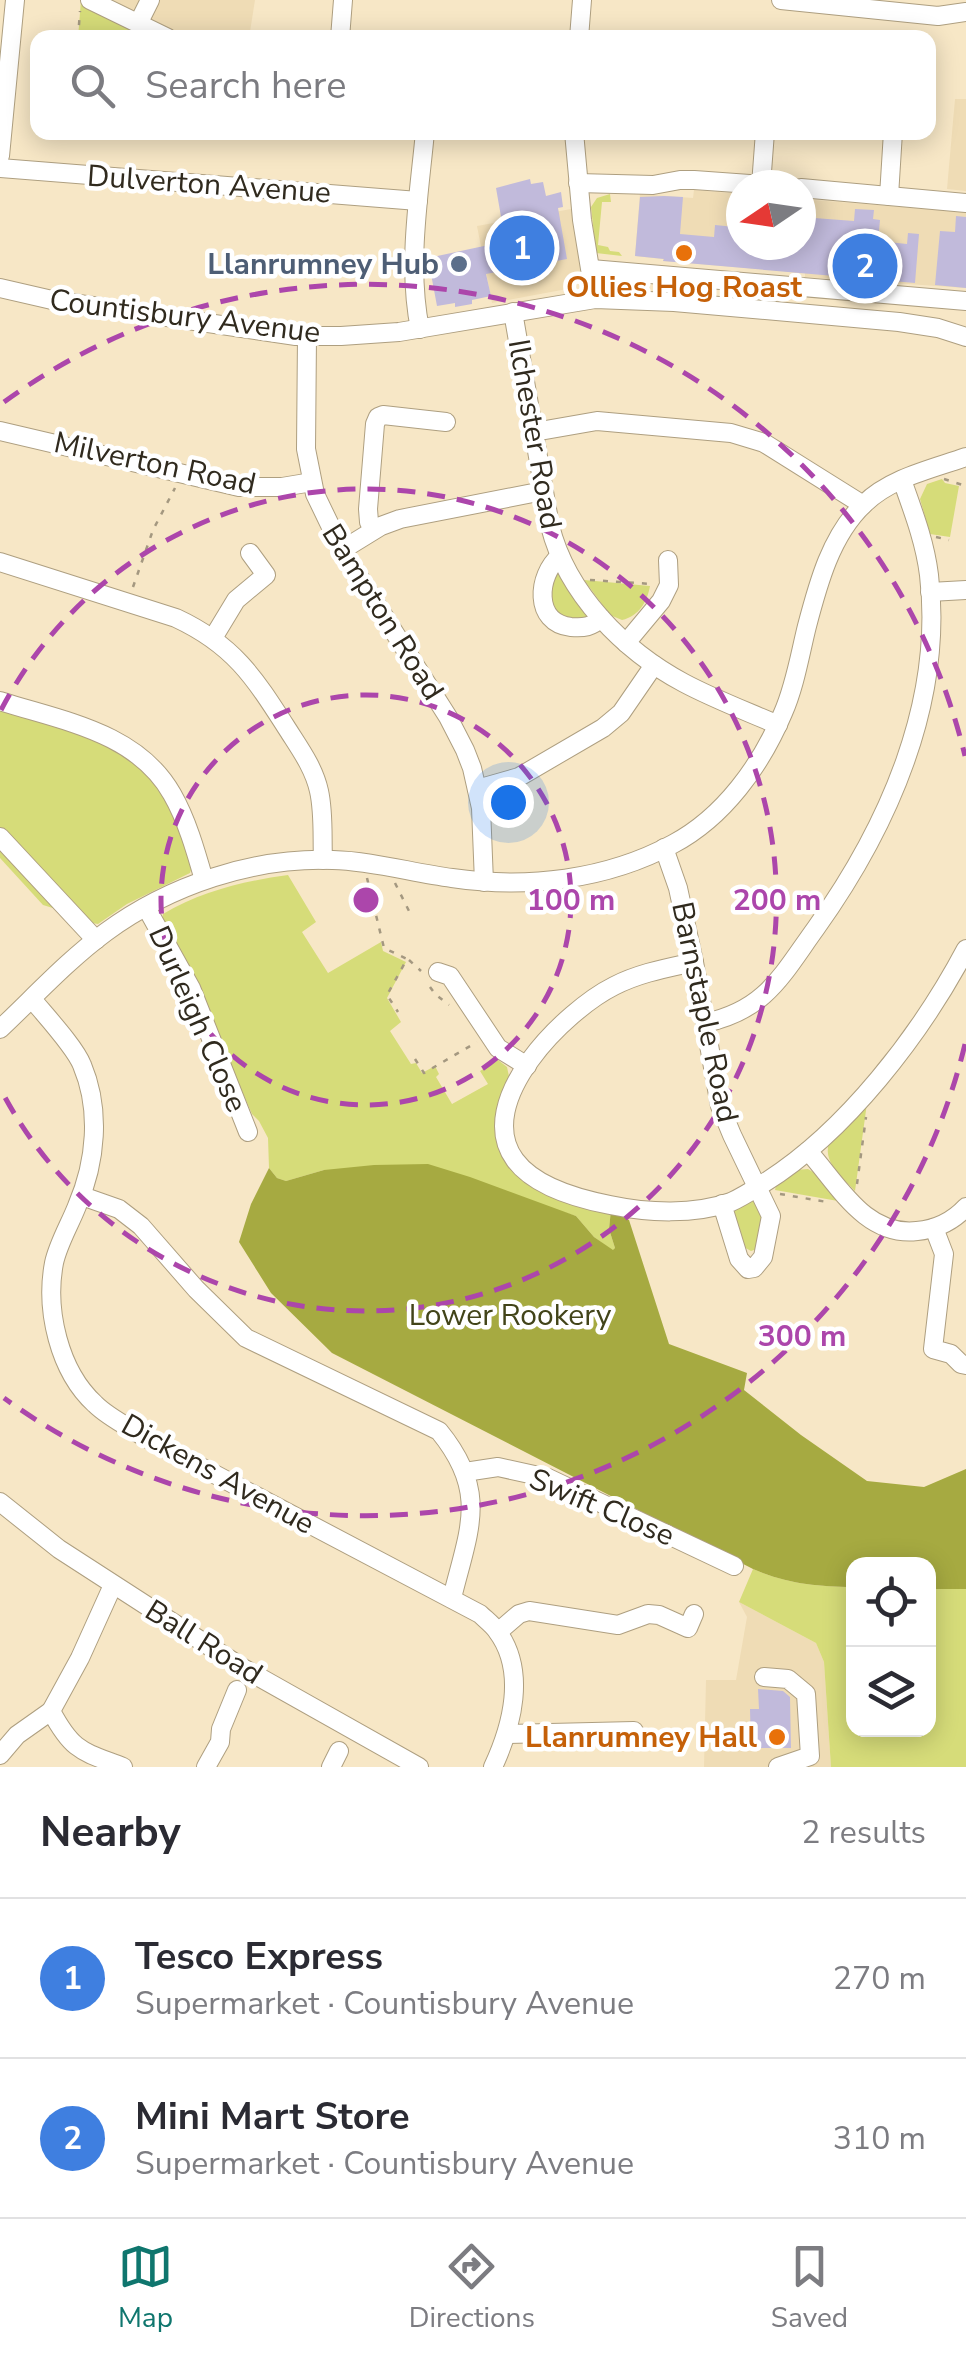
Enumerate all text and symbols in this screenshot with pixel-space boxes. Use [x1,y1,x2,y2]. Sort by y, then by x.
search box [30,30,936,140]
icon: search [65,58,120,113]
text: Search here [145,60,346,111]
street label: Dulverton Avenue [86,156,332,213]
north arrow [726,170,816,260]
pin: 1 [490,210,554,286]
pin: 2 [832,228,898,304]
marker: Ollies Hog Roast [673,242,695,264]
place label: Llanrumney Hub [207,244,439,285]
marker: Llanrumney Hub [448,253,470,275]
place label: Ollies Hog Roast [566,267,802,308]
street label: Countisbury Avenue [47,280,323,353]
street label: Ilchester Road [498,336,571,532]
street label: Milverton Road [50,422,260,505]
street label: Bampton Road [312,516,453,708]
your location [483,777,534,828]
text: 100 m [527,880,615,921]
text: 200 m [733,880,821,921]
centre of rings [348,882,384,918]
street label: Barnstaple Road [661,898,748,1126]
street label: Durleigh Close [138,920,257,1119]
park label: Lower Rookery [409,1295,612,1336]
text: 300 m [758,1316,846,1357]
street label: Dickens Avenue [114,1404,322,1544]
street label: Swift Close [523,1459,681,1556]
map controls [846,1557,936,1737]
button: locate [846,1557,936,1647]
street label: Ball Road [137,1590,270,1695]
button: layers [846,1647,936,1737]
place label: Llanrumney Hall [525,1717,757,1758]
marker: Llanrumney Hall [766,1726,788,1748]
text: Nearby [40,1804,181,1861]
text: 2 results [801,1811,926,1854]
text: Tesco Express [135,1931,383,1982]
text: 1 [63,1957,82,2000]
text: 270 m [833,1957,926,2000]
text: Supermarket · Countisbury Avenue [135,1982,634,2025]
text: Mini Mart Store [135,2091,410,2142]
text: 2 [63,2117,82,2160]
text: 310 m [833,2117,926,2160]
text: Supermarket · Countisbury Avenue [135,2142,634,2185]
tab: Map [118,2239,173,2337]
tab: Directions [409,2239,535,2337]
tab: Saved [771,2239,848,2337]

